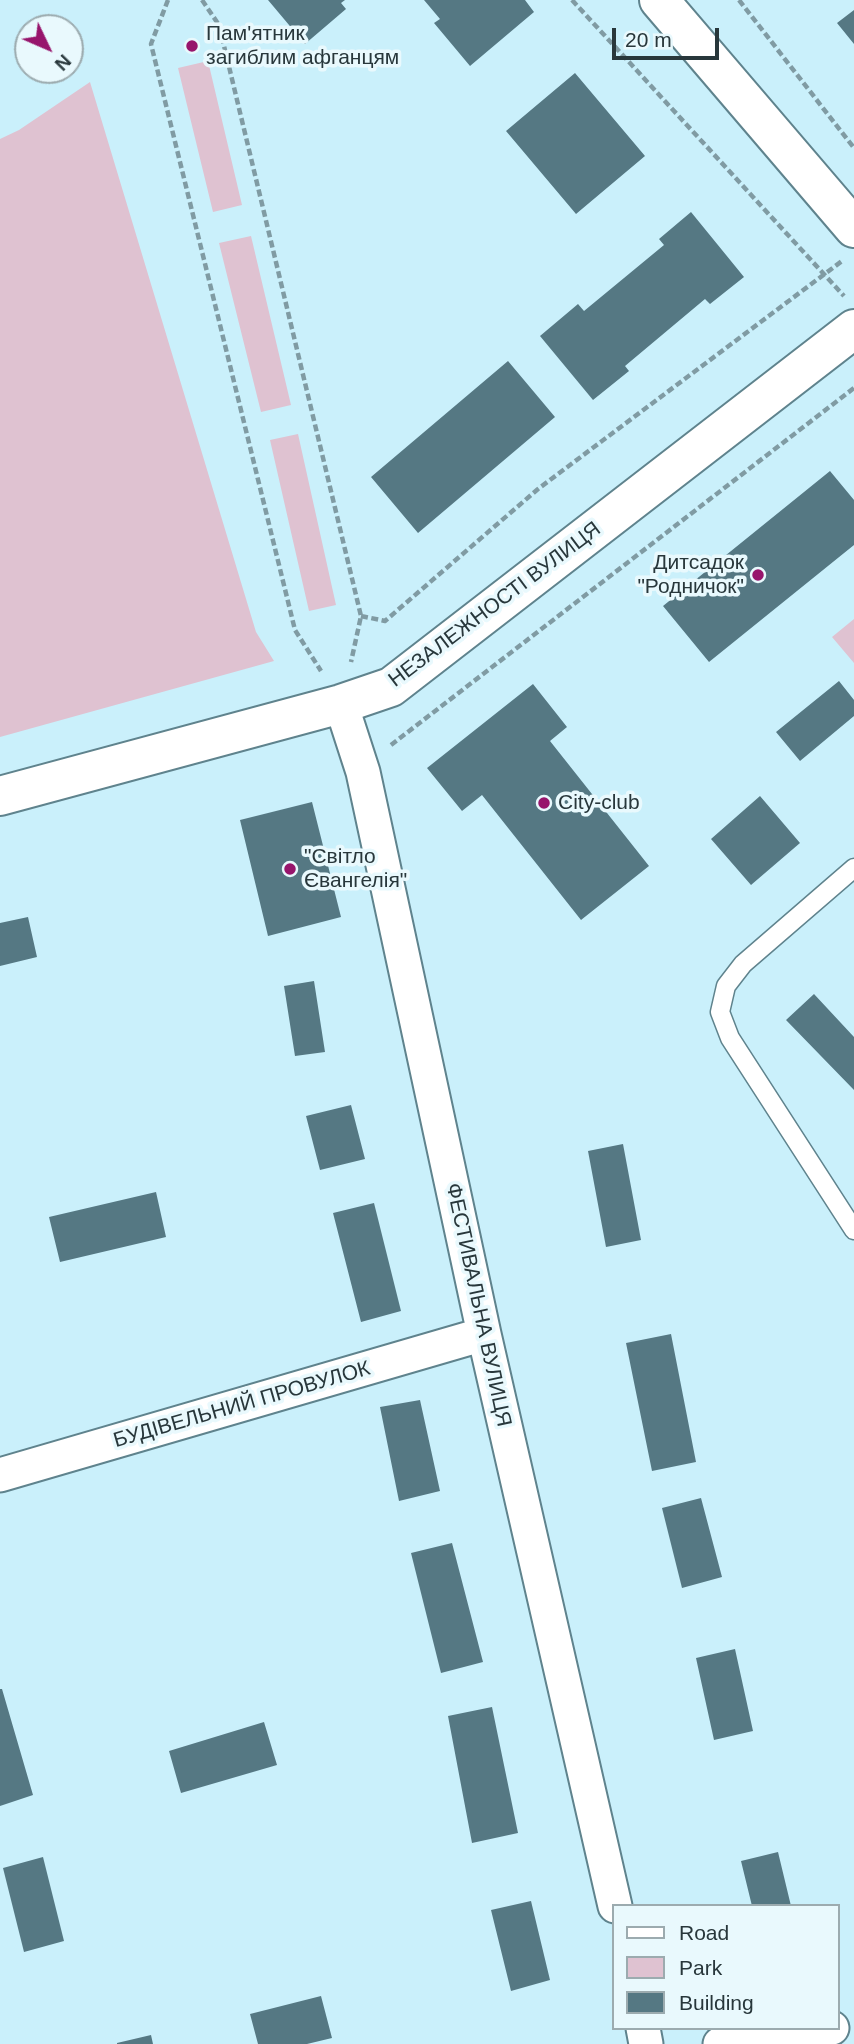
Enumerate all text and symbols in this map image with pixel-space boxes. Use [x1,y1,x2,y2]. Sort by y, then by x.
north arrow [14,14,84,84]
scale bar [616,14,723,58]
place label: Пам'ятник загиблим афганцям [206,21,399,71]
text: 20 m [625,28,672,51]
marker: Пам'ятник загиблим афганцям [184,38,200,54]
text: N [51,50,75,75]
street label: НЕЗАЛЕЖНОСТІ ВУЛИЦЯ [384,517,606,693]
place label: Дитсадок "Родничок" [637,550,744,600]
marker: Дитсадок "Родничок" [750,567,766,583]
place label: City-club [558,790,640,816]
marker: City-club [536,795,552,811]
place label: "Світло Євангелія" [304,844,407,894]
marker: "Світло Євангелія" [282,861,298,877]
street label: ФЕСТИВАЛЬНА ВУЛИЦЯ [440,1181,516,1429]
street label: БУДІВЕЛЬНИЙ ПРОВУЛОК [111,1356,373,1454]
legend [612,1904,840,2030]
text: Road [679,1921,729,1944]
text: Park [679,1956,722,1979]
text: Building [679,1991,754,2014]

